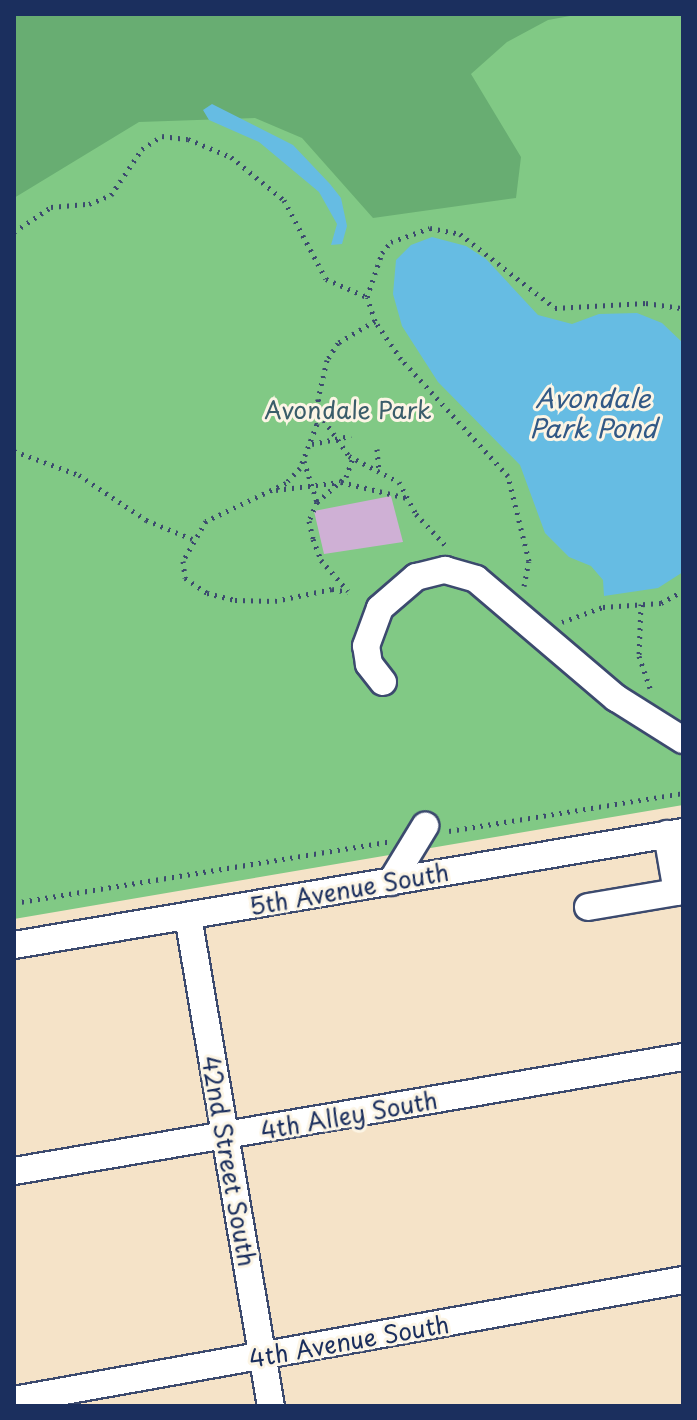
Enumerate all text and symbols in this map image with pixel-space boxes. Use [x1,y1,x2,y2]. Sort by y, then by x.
water label: Avondale Park Pond [530,382,656,444]
park label: Avondale Park [264,396,432,424]
street label: 5th Avenue South [247,857,451,921]
street label: 42nd Street South [196,1053,262,1269]
street label: 4th Alley South [258,1085,440,1145]
street label: 4th Avenue South [246,1309,452,1373]

